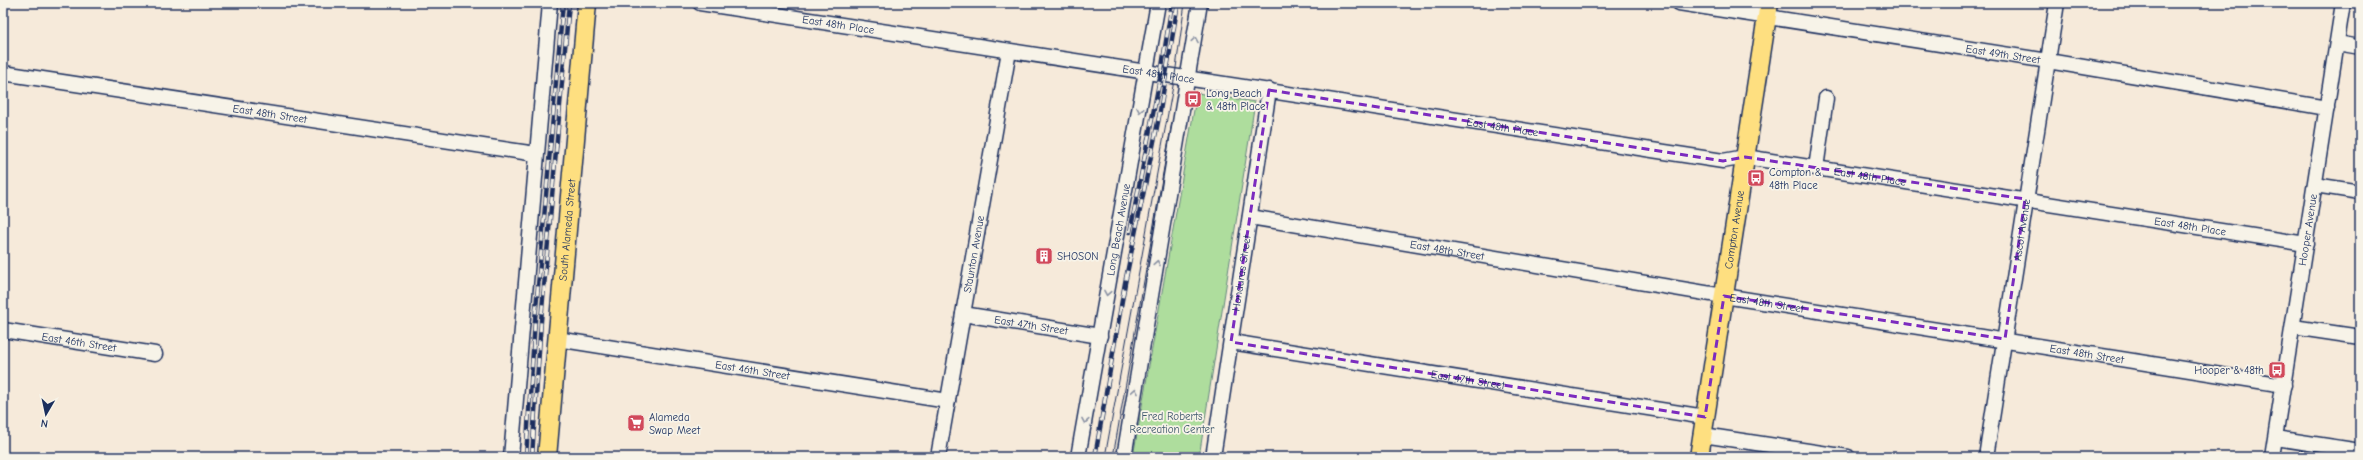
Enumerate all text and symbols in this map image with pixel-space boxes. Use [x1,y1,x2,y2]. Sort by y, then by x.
street label: East 48th Place [801,12,876,36]
one-way arrow [1190,37,1199,43]
street label: East 49th Street [1965,42,2042,66]
street label: East 48th Place [1122,62,1196,86]
place label: Long Beach & 48th Place [1206,87,1266,113]
bus stop icon: Long Beach & 48th Place [1183,89,1203,109]
street label: East 48th Street [232,101,309,126]
one-way arrow [1136,107,1145,113]
street label: East 48th Place [1466,115,1540,139]
street label: East 48th Place [1833,164,1907,188]
place label: Compton & 48th Place [1769,166,1822,192]
bus stop icon: Compton & 48th Place [1746,168,1766,188]
street label: South Alameda Street [556,178,578,281]
street label: Long Beach Avenue [1104,182,1133,277]
street label: Compton Avenue [1722,189,1747,270]
street label: Hooper Avenue [2296,192,2320,267]
street label: Ascot Avenue [2010,197,2033,262]
street label: Staunton Avenue [960,214,987,294]
street label: East 48th Place [2153,214,2228,238]
street label: Honduras Street [1229,233,1253,312]
street label: East 48th Street [1409,237,1486,263]
building icon: SHOSON [1034,246,1054,266]
place label: SHOSON [1057,250,1098,263]
one-way arrow [1152,260,1161,266]
one-way arrow [1103,290,1112,296]
street label: East 48th Street [1729,291,1806,315]
street label: East 47th Street [993,313,1070,337]
street label: East 46th Street [41,330,118,354]
street label: East 48th Street [2049,341,2126,366]
street label: East 46th Street [714,358,792,382]
bus stop icon: Hooper & 48th [2267,360,2287,380]
place label: Hooper & 48th [2194,364,2264,377]
street label: East 47th Street [1430,367,1507,392]
one-way arrow [1130,388,1139,394]
north arrow [26,394,66,434]
park label: Fred Roberts Recreation Center [1130,410,1215,436]
place label: Alameda Swap Meet [649,411,701,437]
supermarket icon: Alameda Swap Meet [626,413,646,433]
text: N [40,416,49,430]
one-way arrow [1081,418,1089,424]

